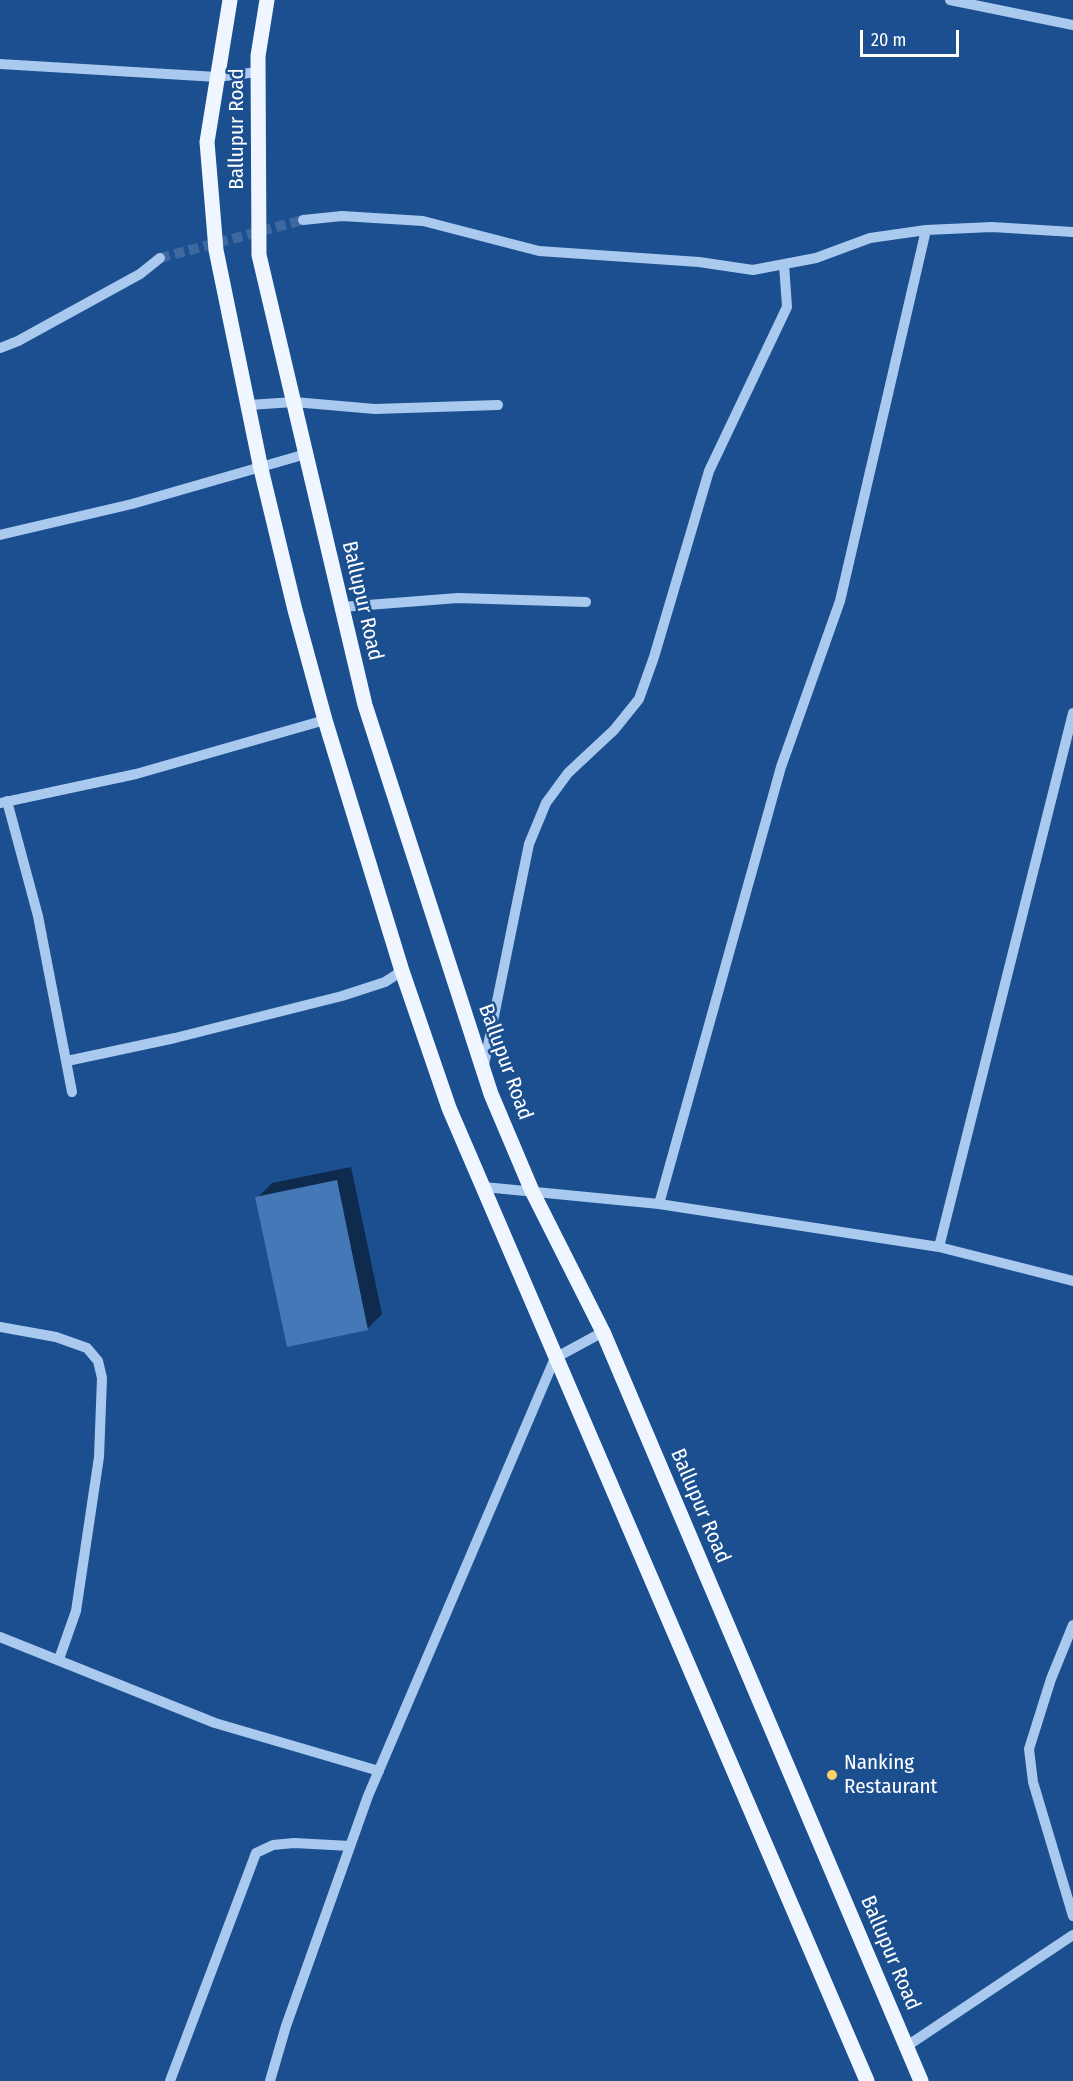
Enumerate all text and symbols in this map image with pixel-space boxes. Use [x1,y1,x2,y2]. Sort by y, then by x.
scale bar [863,18,962,56]
text: 20 m [871,29,906,51]
street label: Ballupur Road [224,68,250,190]
street label: Ballupur Road [336,539,388,663]
street label: Ballupur Road [472,1001,538,1123]
street label: Ballupur Road [665,1445,735,1567]
place label: Nanking Restaurant [844,1750,937,1800]
marker: Nanking Restaurant [825,1768,839,1782]
street label: Ballupur Road [855,1892,925,2014]

